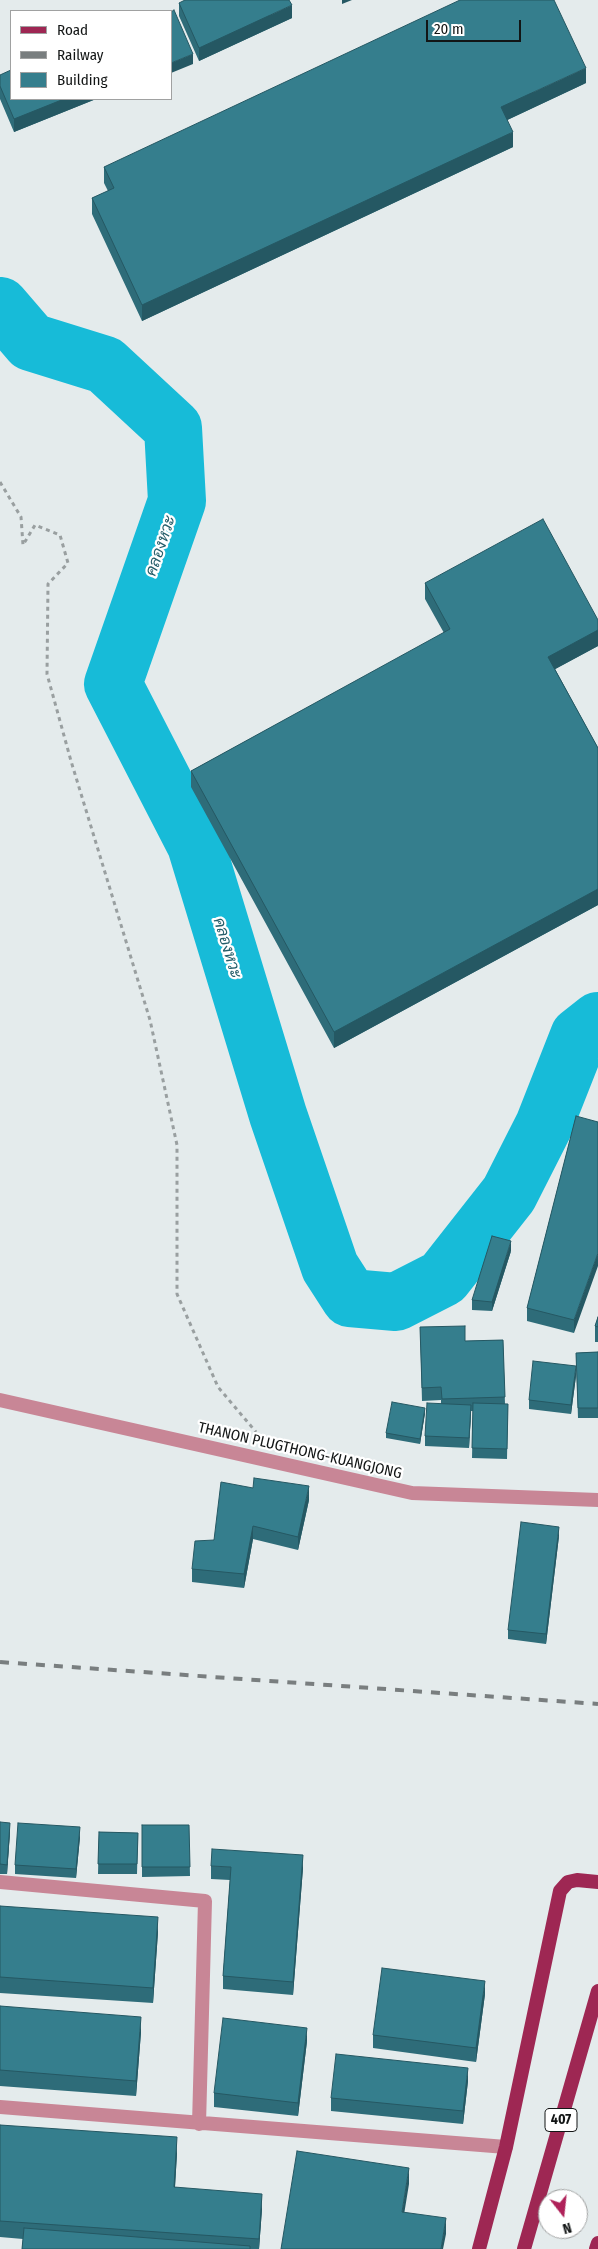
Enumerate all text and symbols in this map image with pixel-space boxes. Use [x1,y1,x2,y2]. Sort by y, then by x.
legend [10,10,172,100]
scale bar [428,10,523,42]
text: 20 m [434,20,464,38]
text: Road [57,21,88,39]
text: Railway [57,46,104,64]
text: Building [57,71,108,89]
water label: คลองหวะ [142,513,180,579]
water label: คลองหวะ [209,915,245,981]
street label: THANON PLUGTHONG-KUANGJONG [196,1419,404,1483]
road number: 407 [545,2108,577,2132]
north arrow [538,2189,588,2239]
text: N [561,2219,573,2237]

